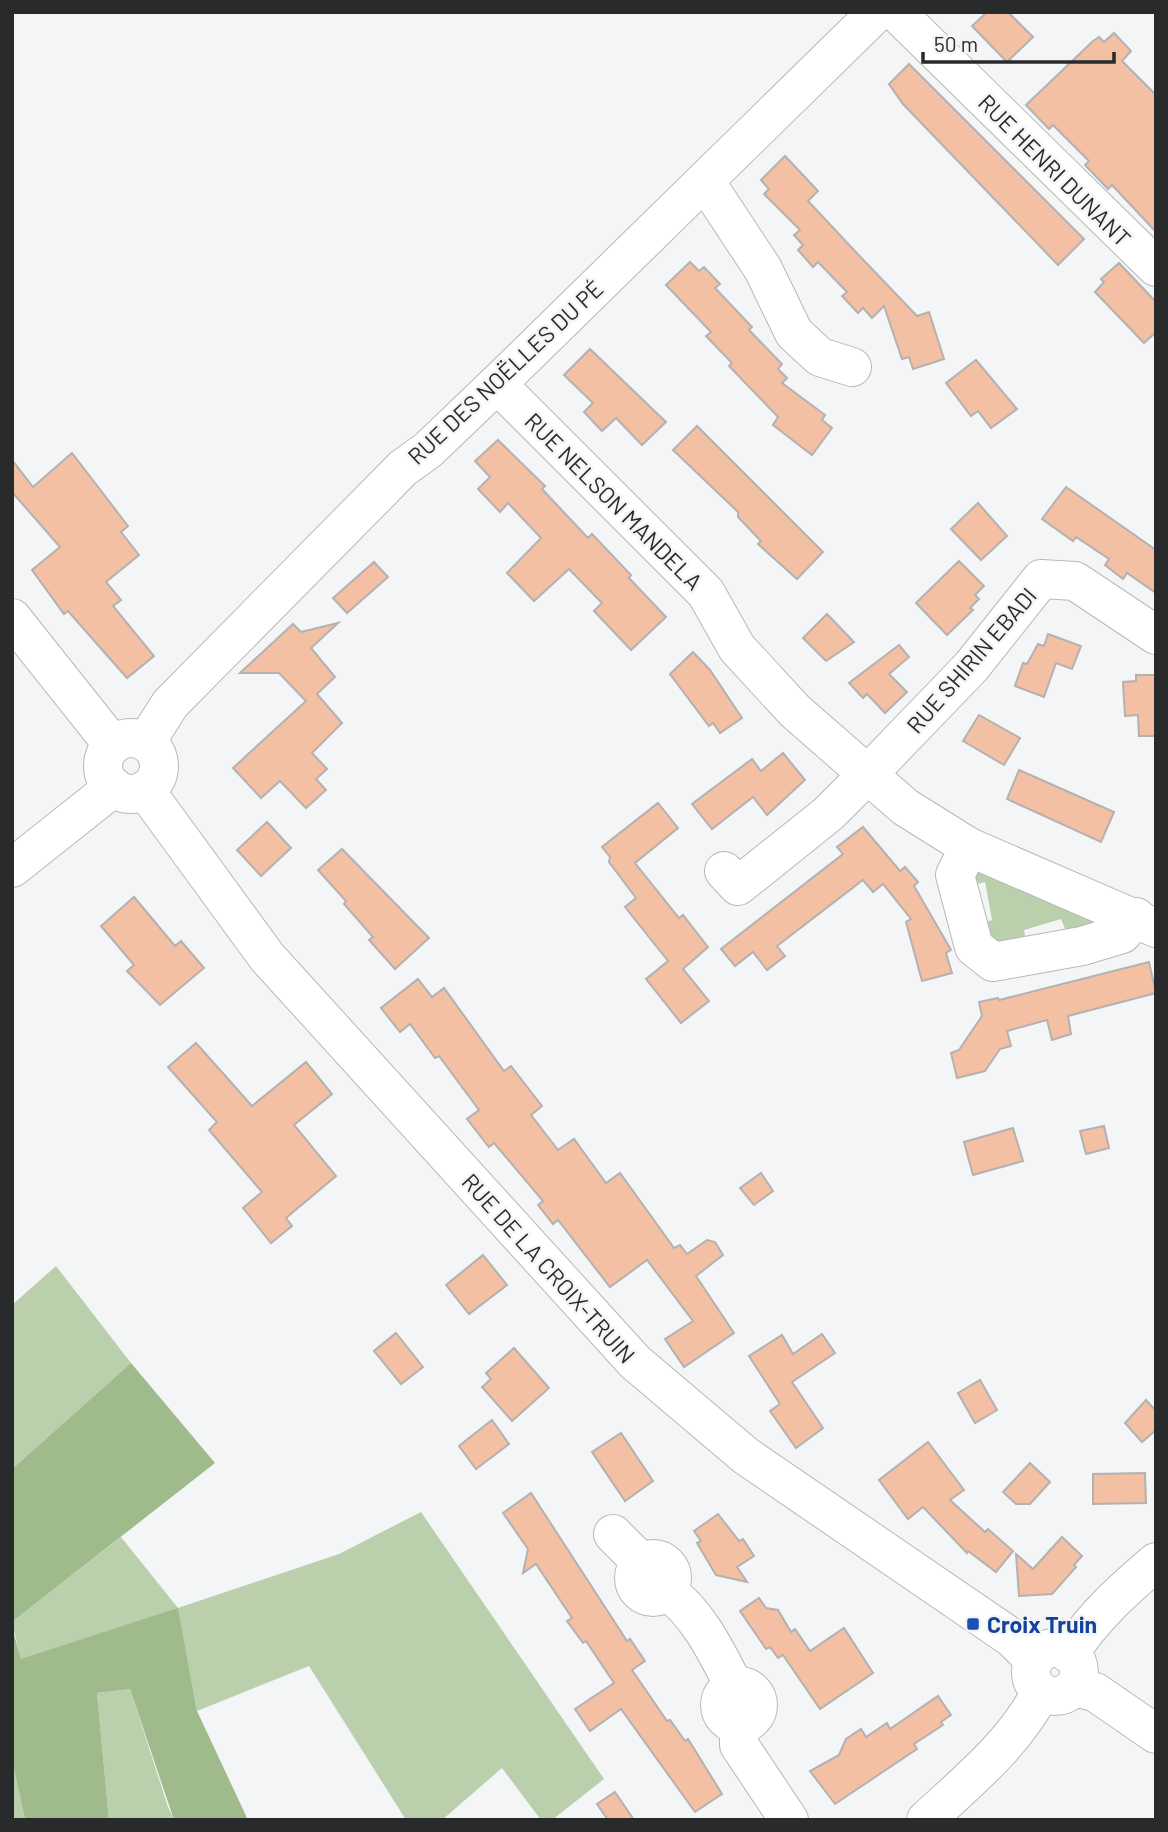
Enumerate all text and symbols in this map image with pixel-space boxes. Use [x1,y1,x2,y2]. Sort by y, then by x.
scale bar [923,21,1114,65]
text: 50 m [934,31,978,56]
street label: RUE HENRI DUNANT [973,88,1137,252]
street label: RUE DES NOËLLES DU PÉ [402,274,608,470]
street label: RUE NELSON MANDELA [519,406,709,596]
street label: RUE SHIRIN EBADI [900,581,1042,739]
street label: RUE DE LA CROIX-TRUIN [456,1167,642,1369]
place label: Croix Truin [987,1610,1097,1638]
marker: Croix Truin [965,1616,981,1632]

